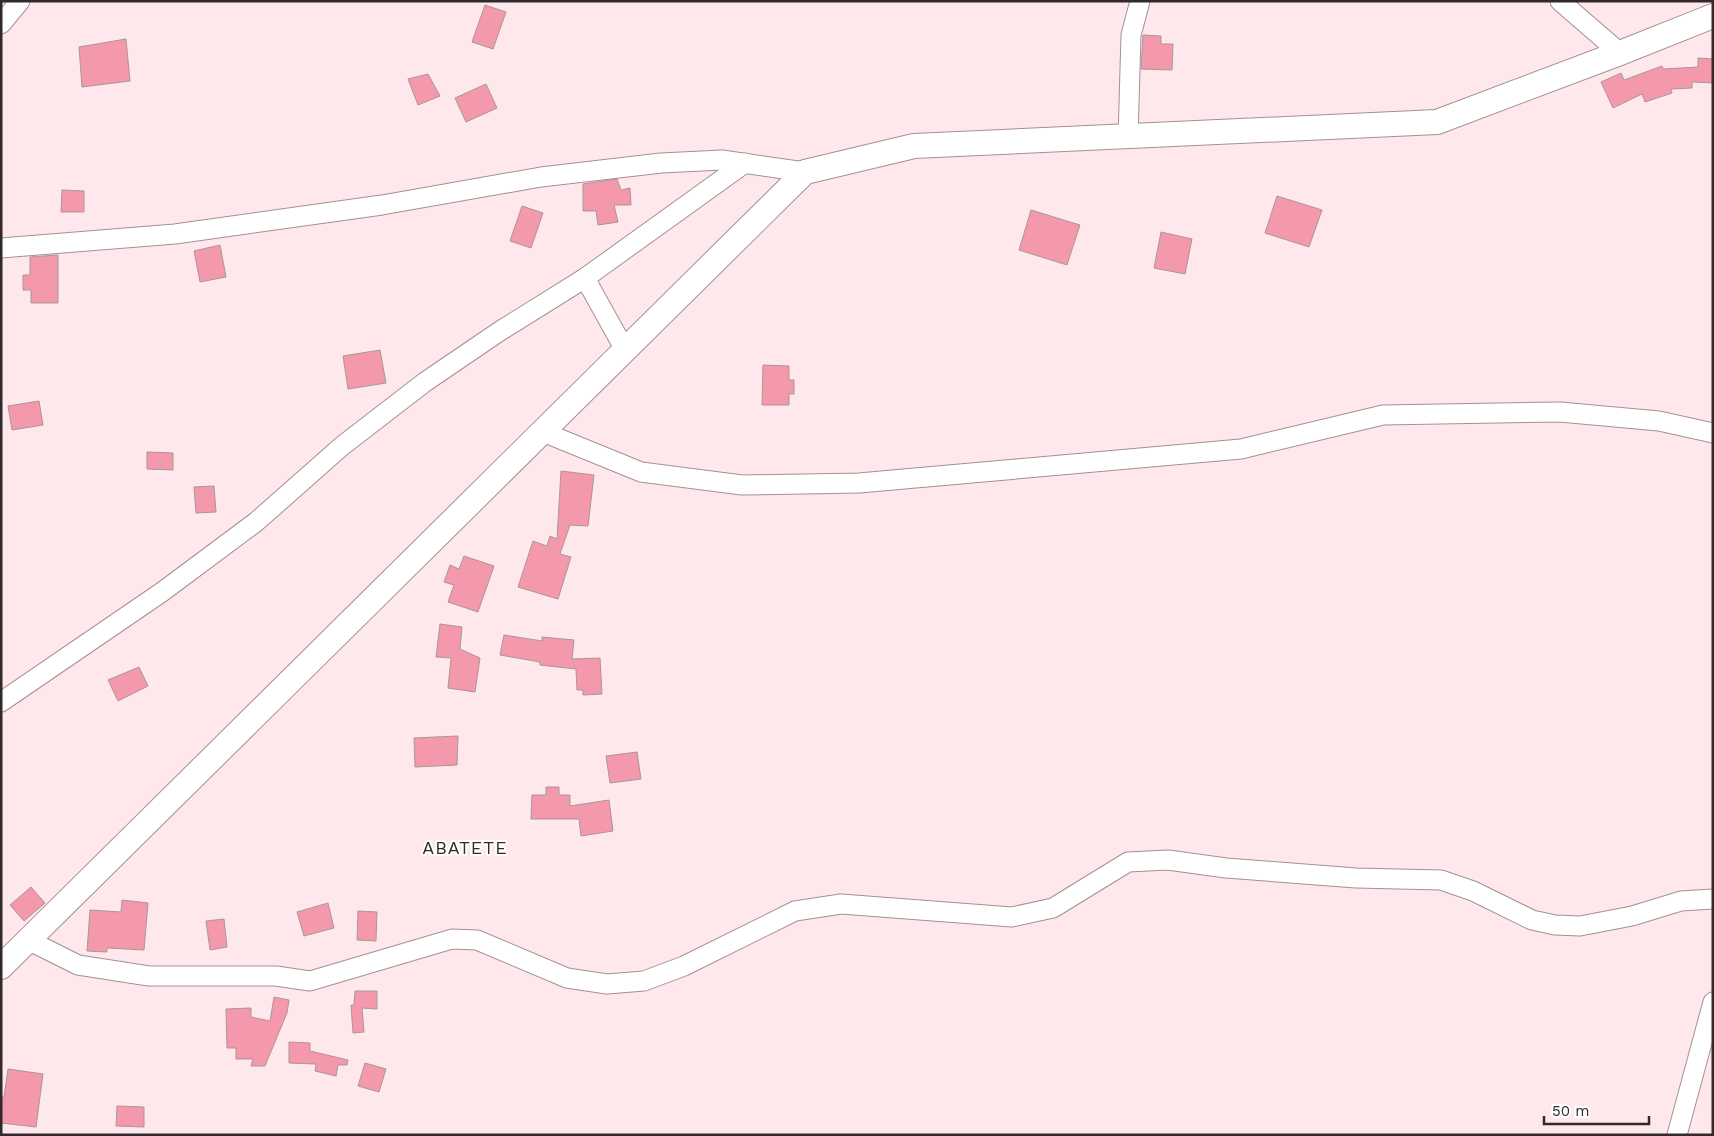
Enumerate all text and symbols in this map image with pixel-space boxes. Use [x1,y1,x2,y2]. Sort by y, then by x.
district label: ABATETE [422,837,508,858]
scale bar [1544,1094,1649,1126]
text: 50 m [1552,1102,1589,1120]

